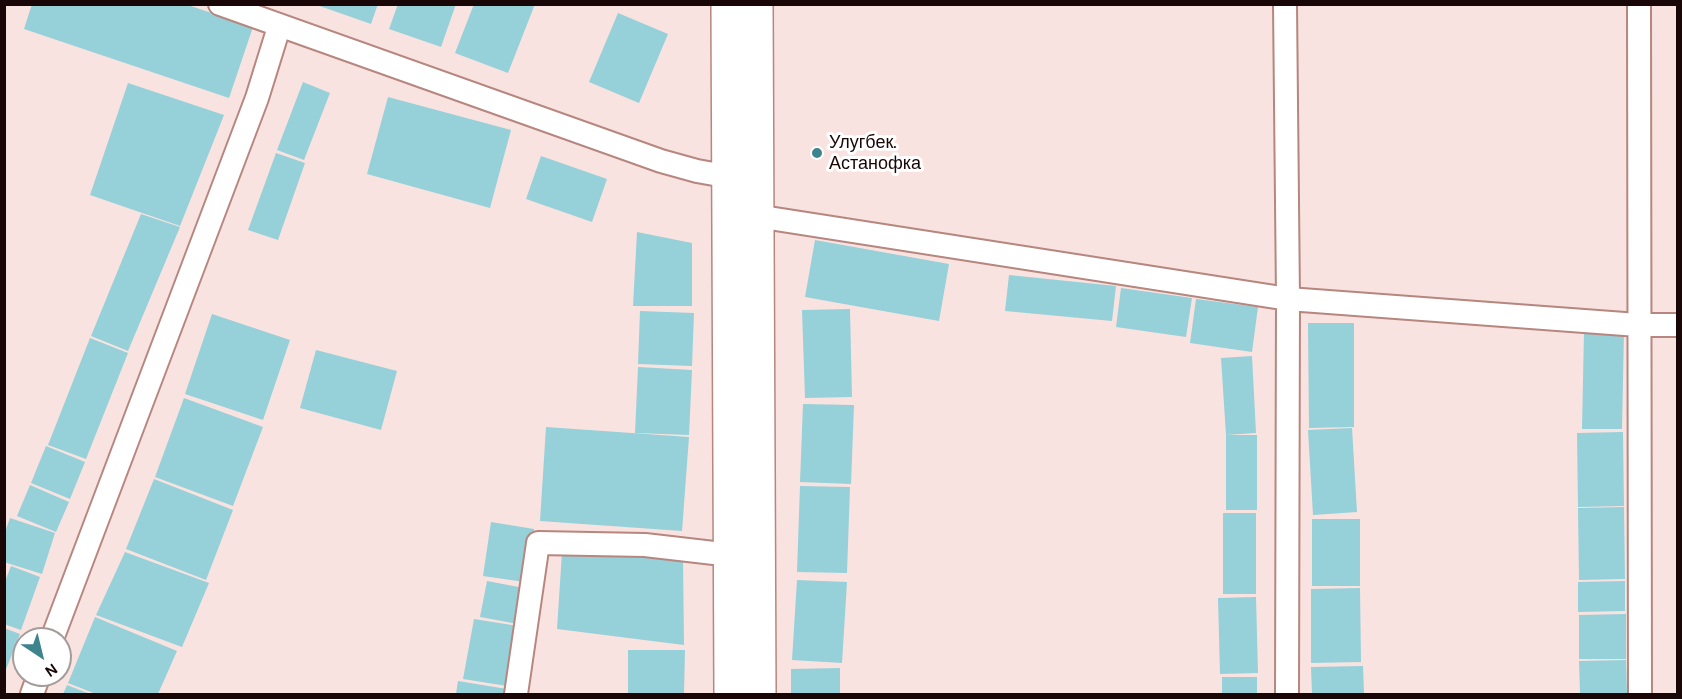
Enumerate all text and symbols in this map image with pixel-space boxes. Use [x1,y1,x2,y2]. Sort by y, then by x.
place label: Улугбек. Астанофка [829,132,921,174]
marker: Улугбек. Астанофка [810,146,824,160]
north arrow [12,627,72,687]
text: N [41,659,62,682]

